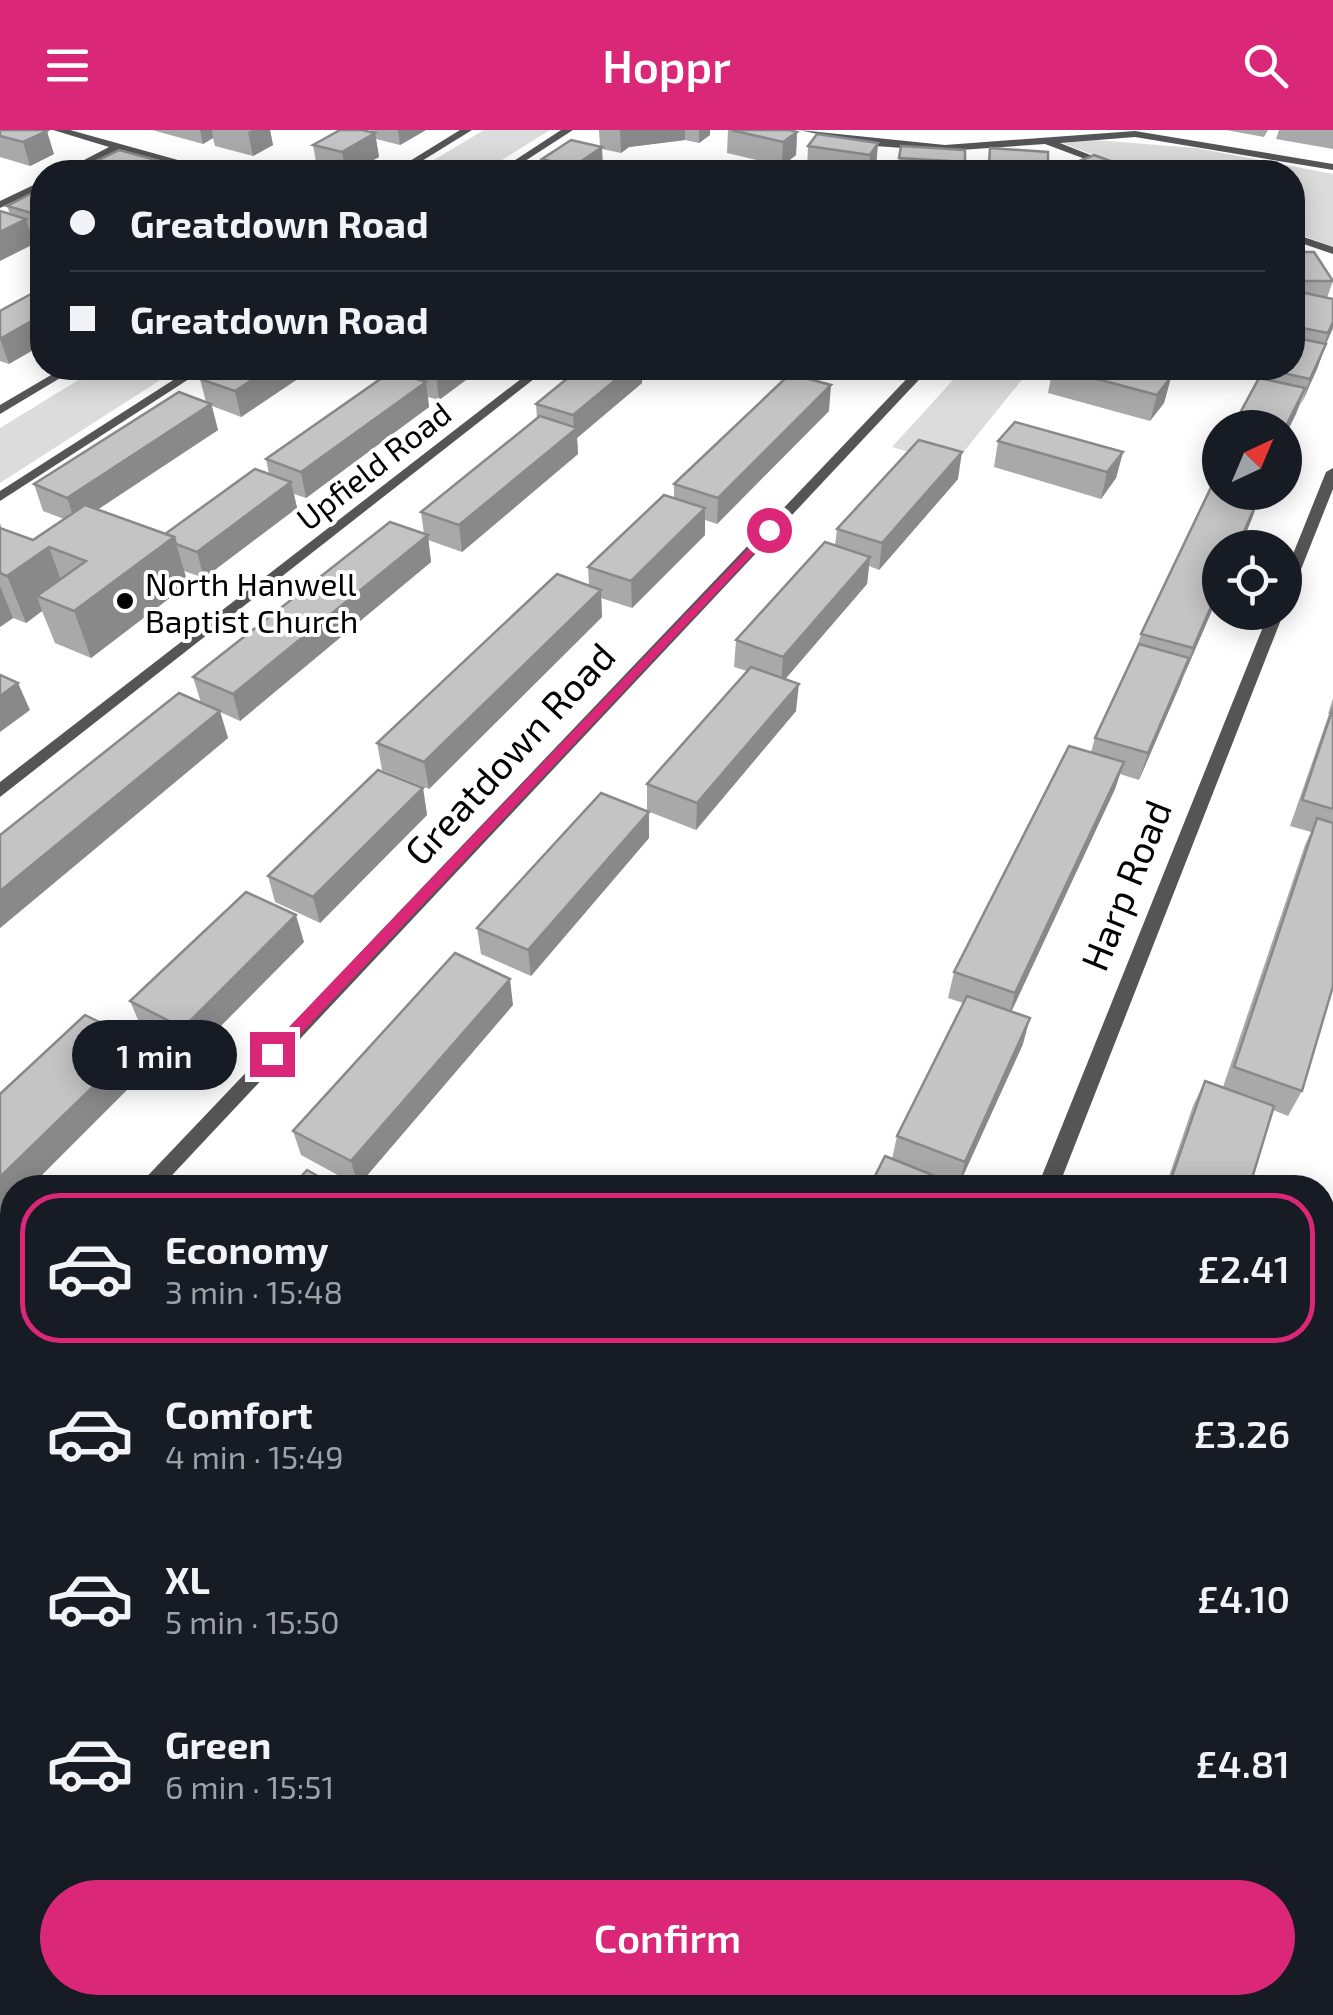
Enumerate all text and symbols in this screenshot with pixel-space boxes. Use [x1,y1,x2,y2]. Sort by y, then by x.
icon: menu [40,38,95,93]
text: Hoppr [602,38,731,92]
icon: search [1238,38,1293,93]
text: Greatdown Road [130,200,429,246]
text: Greatdown Road [130,296,429,342]
street label: Upfield Road [288,393,458,537]
north arrow [1202,410,1302,510]
map controls [1202,410,1302,630]
route start [747,508,792,553]
button: locate [1202,530,1302,630]
place label: North Hanwell Baptist Church [145,564,358,639]
marker: North Hanwell Baptist Church [114,590,136,612]
street label: Greatdown Road [394,632,624,874]
street label: Harp Road [1070,793,1180,977]
callout: 1 min [72,1019,237,1089]
route end [250,1032,295,1077]
text: 1 min [117,1036,192,1074]
icon: car [45,1223,135,1313]
text: Economy [165,1226,329,1272]
text: £2.41 [1198,1245,1290,1291]
text: 3 min · 15:48 [165,1272,343,1310]
icon: car [45,1388,135,1478]
text: Comfort [165,1391,313,1437]
text: £3.26 [1194,1410,1290,1456]
text: 4 min · 15:49 [165,1437,344,1475]
icon: car [45,1553,135,1643]
text: XL [165,1556,210,1602]
text: £4.10 [1197,1575,1290,1621]
text: 5 min · 15:50 [165,1602,340,1640]
icon: car [45,1718,135,1808]
text: Green [165,1721,271,1767]
text: £4.81 [1196,1740,1290,1786]
text: 6 min · 15:51 [165,1767,334,1805]
button: Confirm [40,1880,1295,1995]

